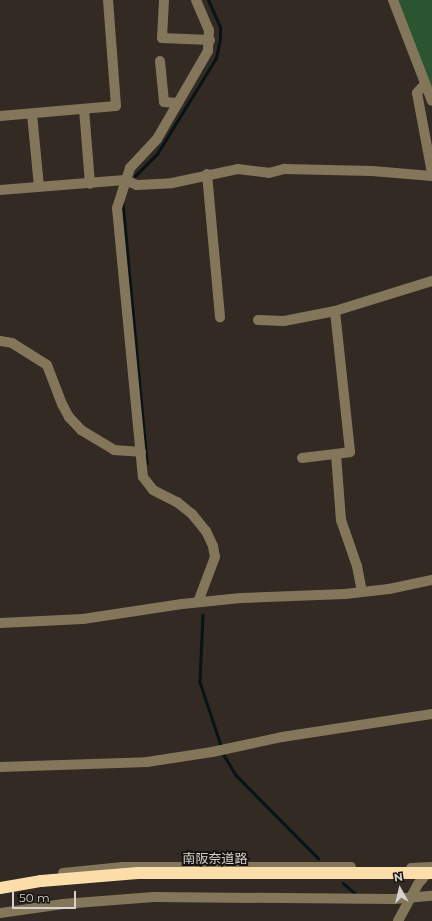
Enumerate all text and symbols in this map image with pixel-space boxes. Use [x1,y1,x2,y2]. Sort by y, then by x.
street label: 南阪奈道路 [183,850,247,866]
north arrow [380,869,420,909]
text: N [393,870,404,885]
scale bar [14,883,78,909]
text: 50 m [19,890,50,905]

